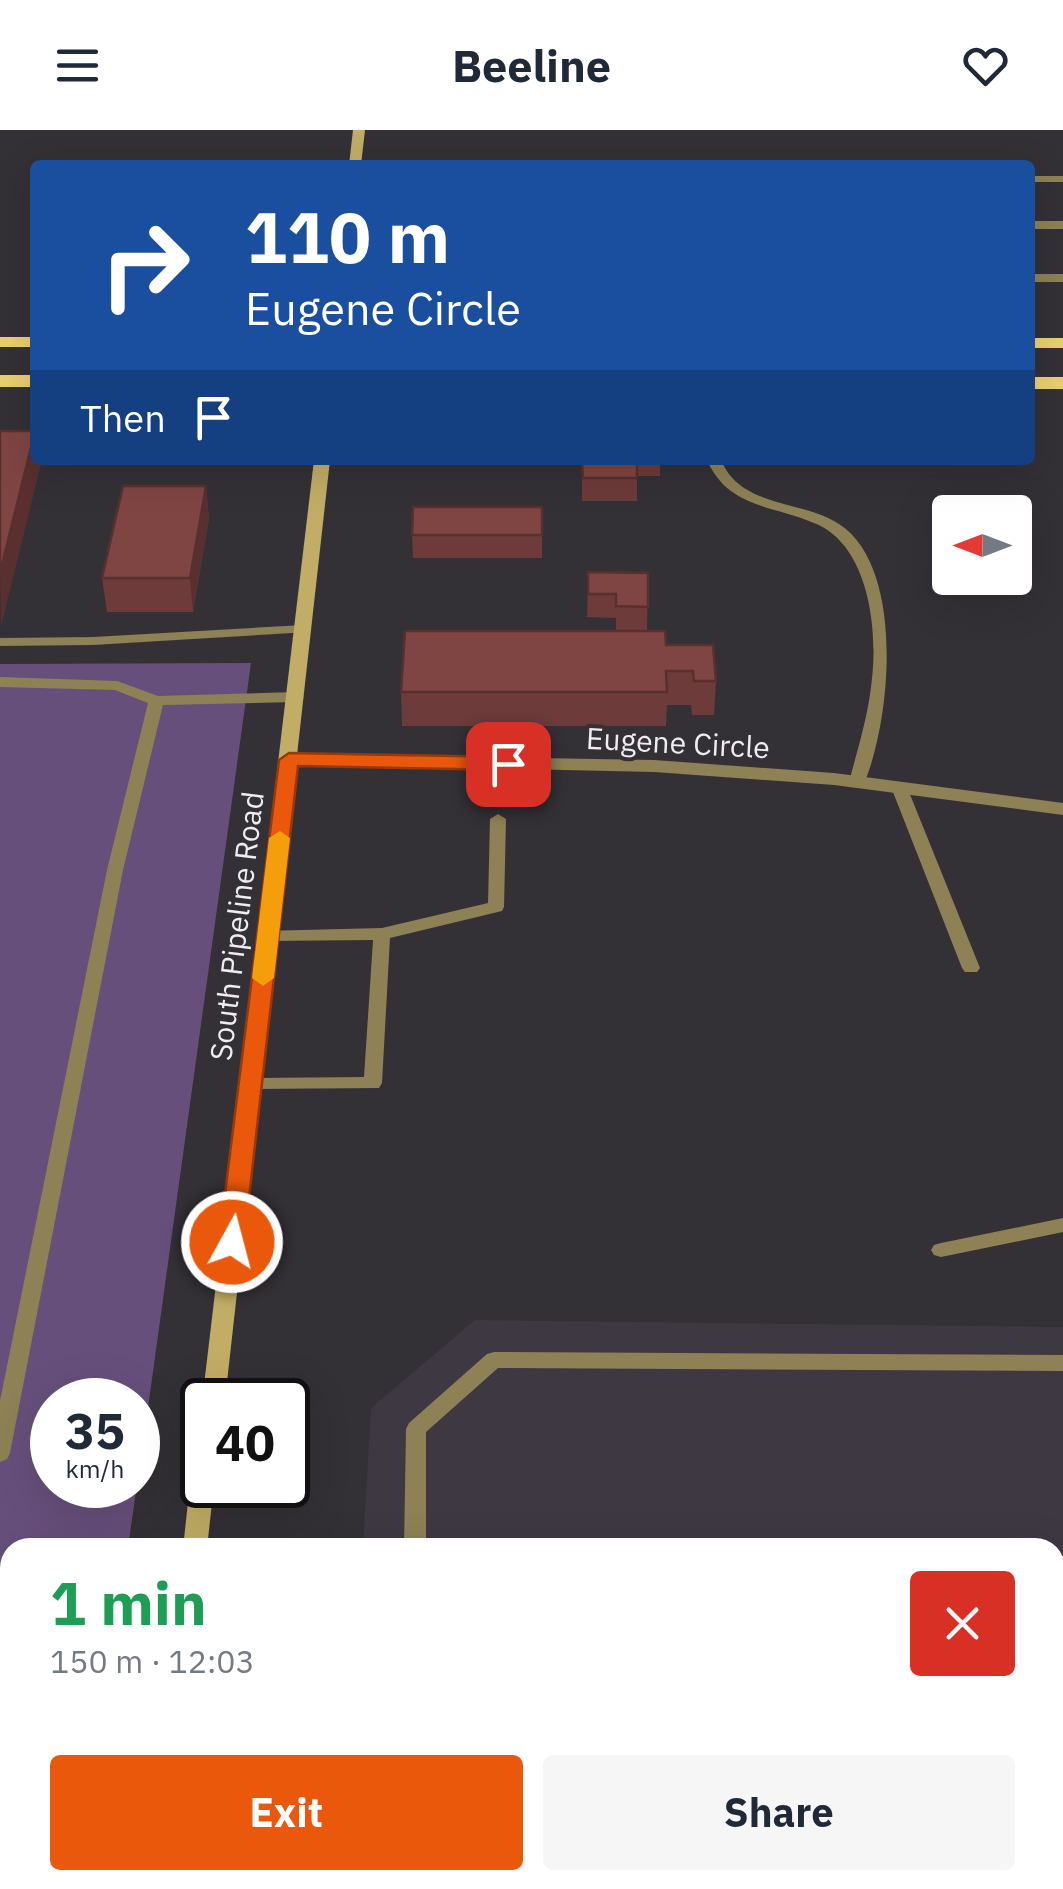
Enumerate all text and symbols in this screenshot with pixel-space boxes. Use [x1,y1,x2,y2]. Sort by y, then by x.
text: Beeline [452,36,611,94]
icon: menu [50,38,105,93]
icon: heart [958,38,1013,93]
text: 110 m [245,191,450,282]
icon: right [80,200,210,330]
text: Eugene Circle [245,279,521,337]
icon: arrive [186,390,241,445]
text: Then [80,393,166,442]
north arrow [932,495,1032,595]
map controls [932,495,1032,595]
street label: Eugene Circle [585,718,771,766]
pin [466,722,551,807]
icon: arrive [481,737,536,792]
street label: South Pipeline Road [200,789,272,1063]
position arrow [180,1190,284,1294]
speed limit sign: 40 [180,1378,310,1508]
text: 35 [65,1398,125,1463]
text: km/h [66,1452,124,1485]
text: 1 min [50,1563,207,1642]
button: close [910,1571,1015,1676]
text: 150 m · 12:03 [50,1640,255,1682]
button: Exit [50,1755,523,1870]
button: Share [543,1755,1015,1870]

